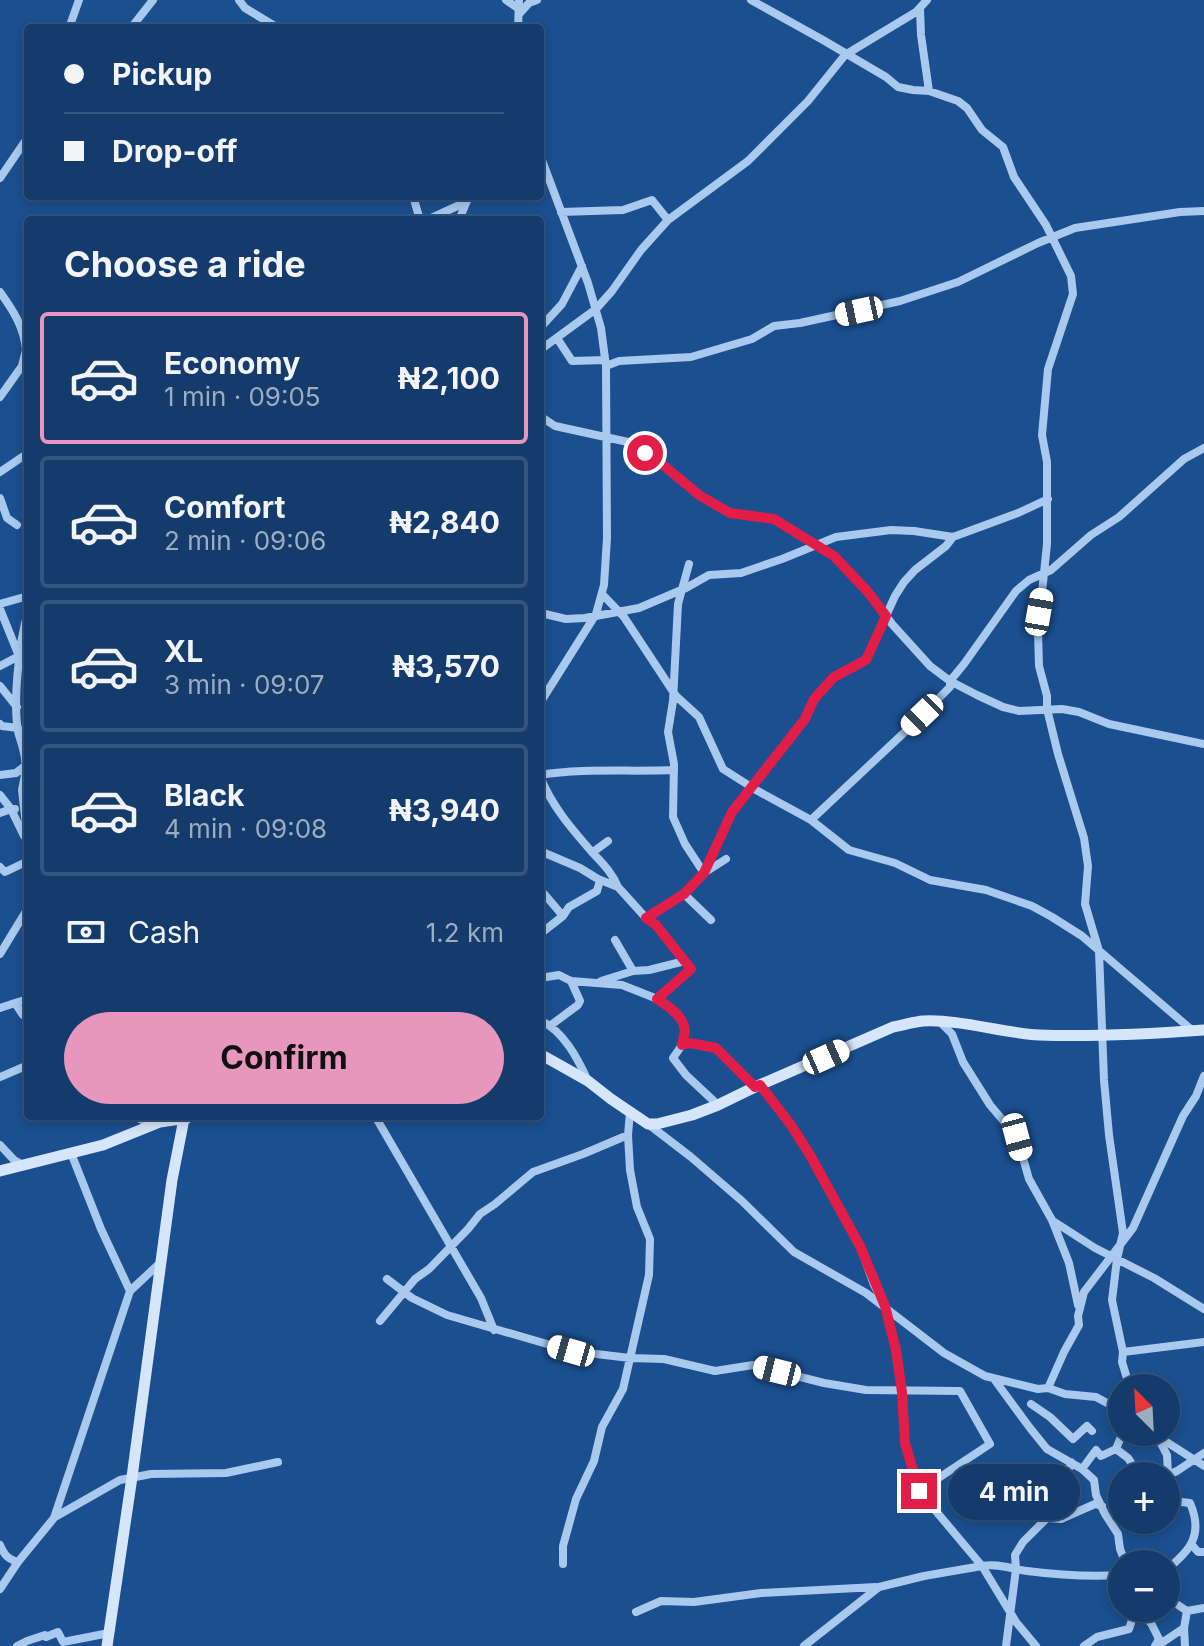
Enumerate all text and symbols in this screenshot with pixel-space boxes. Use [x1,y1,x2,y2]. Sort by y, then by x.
text: Pickup [112,56,212,92]
text: Drop-off [112,133,238,169]
text: Choose a ride [64,242,306,286]
car [833,294,885,328]
icon: car [68,342,140,414]
text: Economy [164,345,300,381]
text: ₦2,100 [398,360,500,396]
text: 1 min · 09:05 [164,381,321,412]
route start [627,435,663,471]
icon: car [68,486,140,558]
text: Comfort [164,489,285,525]
text: ₦2,840 [389,504,500,540]
text: 2 min · 09:06 [164,525,326,556]
car [1023,586,1055,638]
icon: car [68,630,140,702]
text: XL [164,633,203,669]
text: ₦3,570 [392,648,500,684]
text: 3 min · 09:07 [164,669,325,700]
car [896,690,948,740]
icon: car [68,774,140,846]
text: Black [164,777,244,813]
text: ₦3,940 [389,792,500,828]
text: 4 min · 09:08 [164,813,327,844]
icon: cash [64,910,108,954]
text: Cash [128,914,200,950]
text: 1.2 km [426,917,504,948]
button: Confirm [64,1012,504,1104]
car [799,1036,853,1078]
car [999,1111,1035,1163]
car [545,1333,597,1369]
car [751,1354,803,1388]
north arrow [1108,1374,1180,1446]
map controls [1108,1374,1180,1622]
button: + [1108,1462,1180,1534]
callout: 4 min [947,1463,1079,1519]
route end [901,1473,937,1509]
text: 4 min [979,1476,1049,1507]
button: − [1108,1550,1180,1622]

